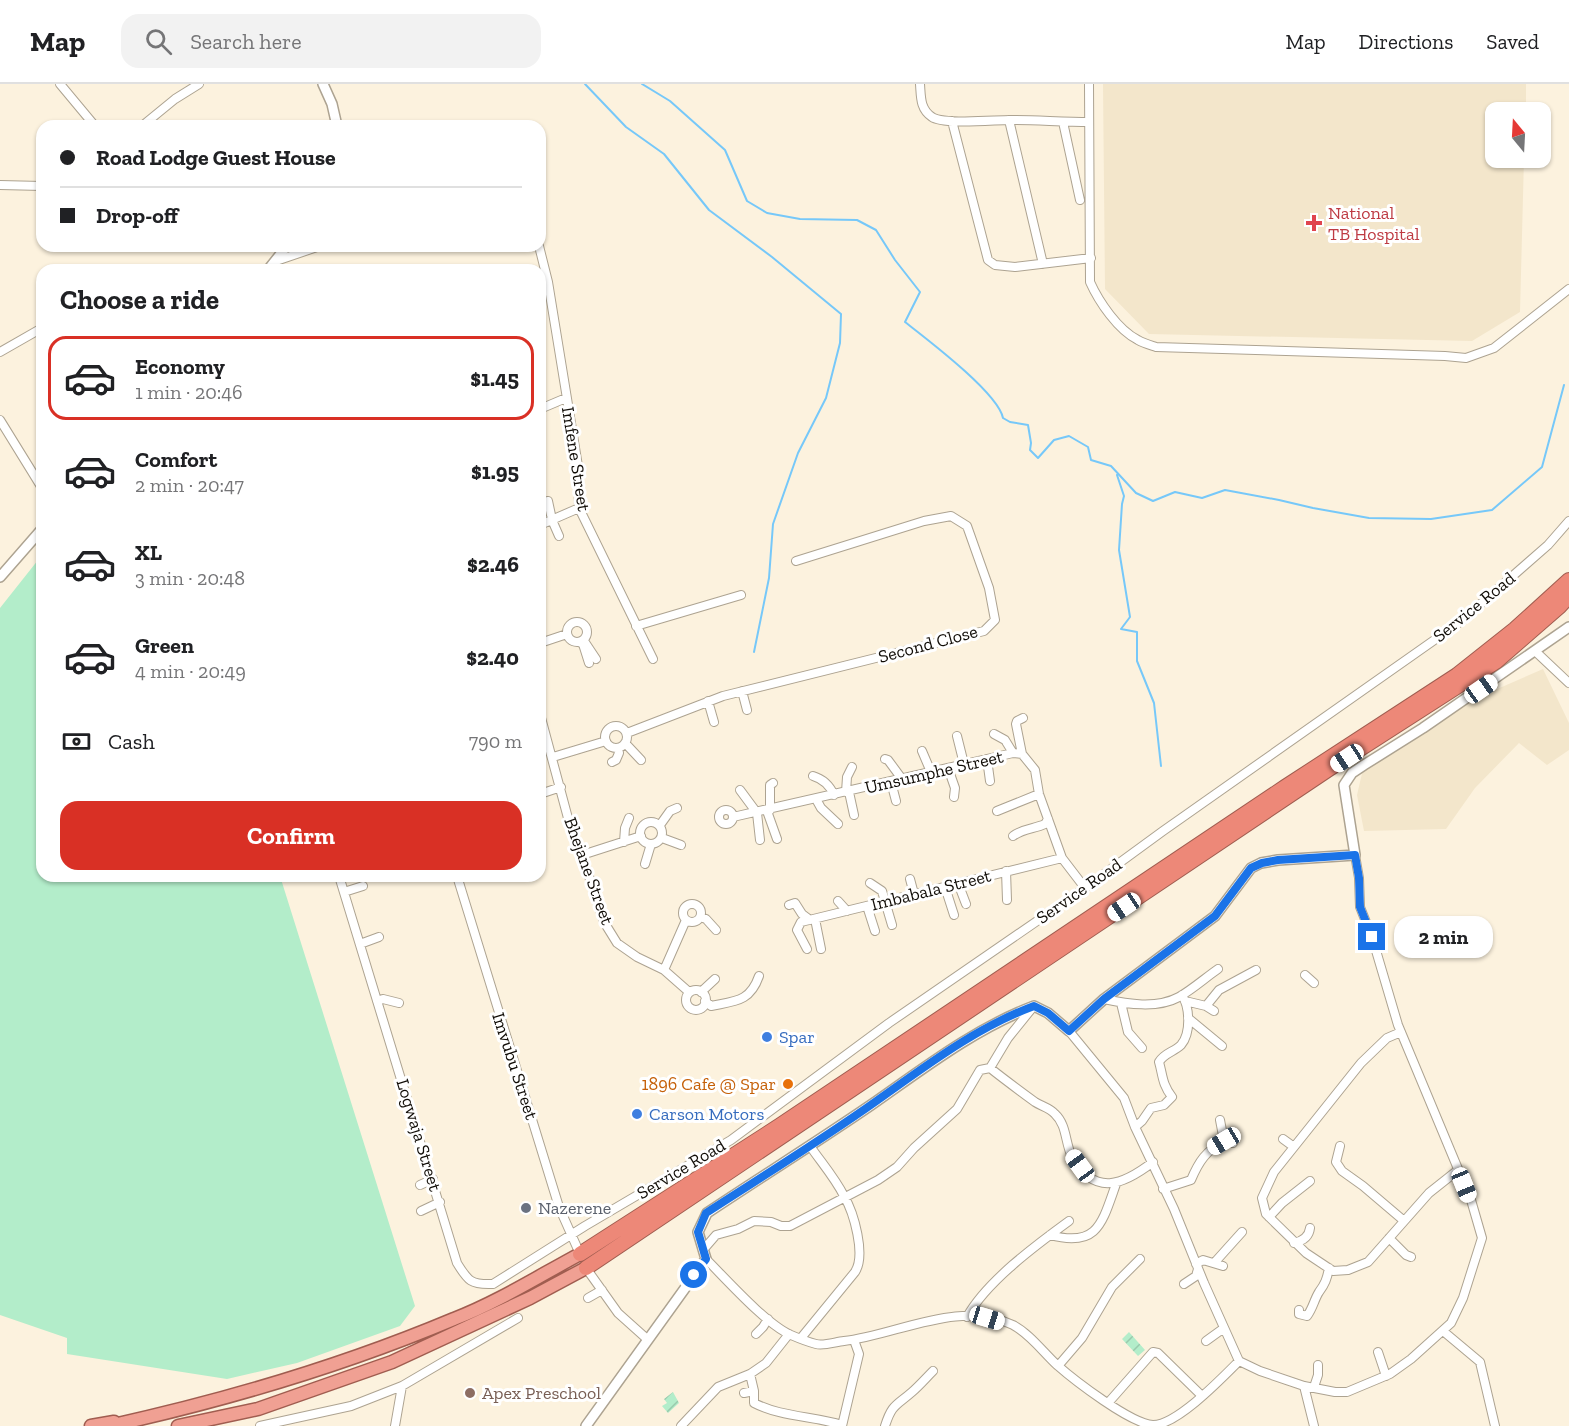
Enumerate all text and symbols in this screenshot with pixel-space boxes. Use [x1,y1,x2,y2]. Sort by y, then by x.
search box [121,14,541,68]
text: Map [30,25,85,58]
icon: search [142,25,175,58]
text: Search here [190,28,302,55]
text: Map [1286,29,1326,54]
text: Directions [1359,29,1453,54]
text: Saved [1486,29,1539,54]
north arrow [1485,102,1551,168]
map controls [1485,102,1551,168]
text: Road Lodge Guest House [96,144,336,171]
text: Drop-off [96,202,178,229]
place label: National TB Hospital [1328,202,1420,245]
marker: National TB Hospital [1305,214,1323,232]
text: Choose a ride [60,284,219,316]
icon: car [63,351,117,405]
text: Economy [135,353,225,380]
text: $1.45 [470,365,519,392]
text: 1 min · 20:46 [135,380,243,404]
street label: Imfene Street [557,405,595,513]
icon: car [63,444,117,498]
text: Comfort [135,446,217,473]
text: $1.95 [471,458,519,485]
text: 2 min · 20:47 [135,473,244,497]
icon: car [63,537,117,591]
text: XL [135,539,162,566]
text: $2.46 [467,551,519,578]
text: 3 min · 20:48 [135,566,245,590]
street label: Service Road [1428,567,1520,647]
street label: Second Close [876,620,980,668]
icon: car [63,630,117,684]
text: Green [135,632,194,659]
text: $2.40 [466,644,519,671]
text: 4 min · 20:49 [135,659,246,683]
car [1461,671,1501,707]
icon: cash [60,725,93,758]
text: Cash [108,728,155,755]
text: 790 m [469,729,522,753]
car [1327,741,1367,775]
street label: Umsumphe Street [863,745,1006,799]
button: Confirm [60,801,522,870]
street label: Bhejane Street [559,814,619,928]
street label: Service Road [1032,853,1126,929]
street label: Imbabala Street [869,864,994,916]
car [1104,889,1144,925]
callout: 2 min [1393,916,1492,958]
route end [1358,923,1385,950]
text: 2 min [1419,925,1468,949]
street label: Imvubu Street [487,1010,543,1123]
place label: Spar [779,1026,815,1048]
marker: Spar [760,1030,774,1044]
place label: 1896 Cafe @ Spar [642,1073,776,1095]
street label: Logwaja Street [392,1076,447,1194]
marker: 1896 Cafe @ Spar [781,1077,795,1091]
place label: Carson Motors [649,1103,765,1125]
marker: Carson Motors [630,1107,644,1121]
car [1204,1124,1244,1158]
street label: Service Road [633,1134,729,1204]
car [1062,1146,1098,1186]
car [1449,1165,1479,1205]
place label: Nazerene [538,1197,611,1219]
marker: Nazerene [519,1201,533,1215]
route start [680,1261,707,1288]
car [967,1304,1007,1332]
place label: Apex Preschool [482,1382,601,1404]
marker: Apex Preschool [463,1386,477,1400]

